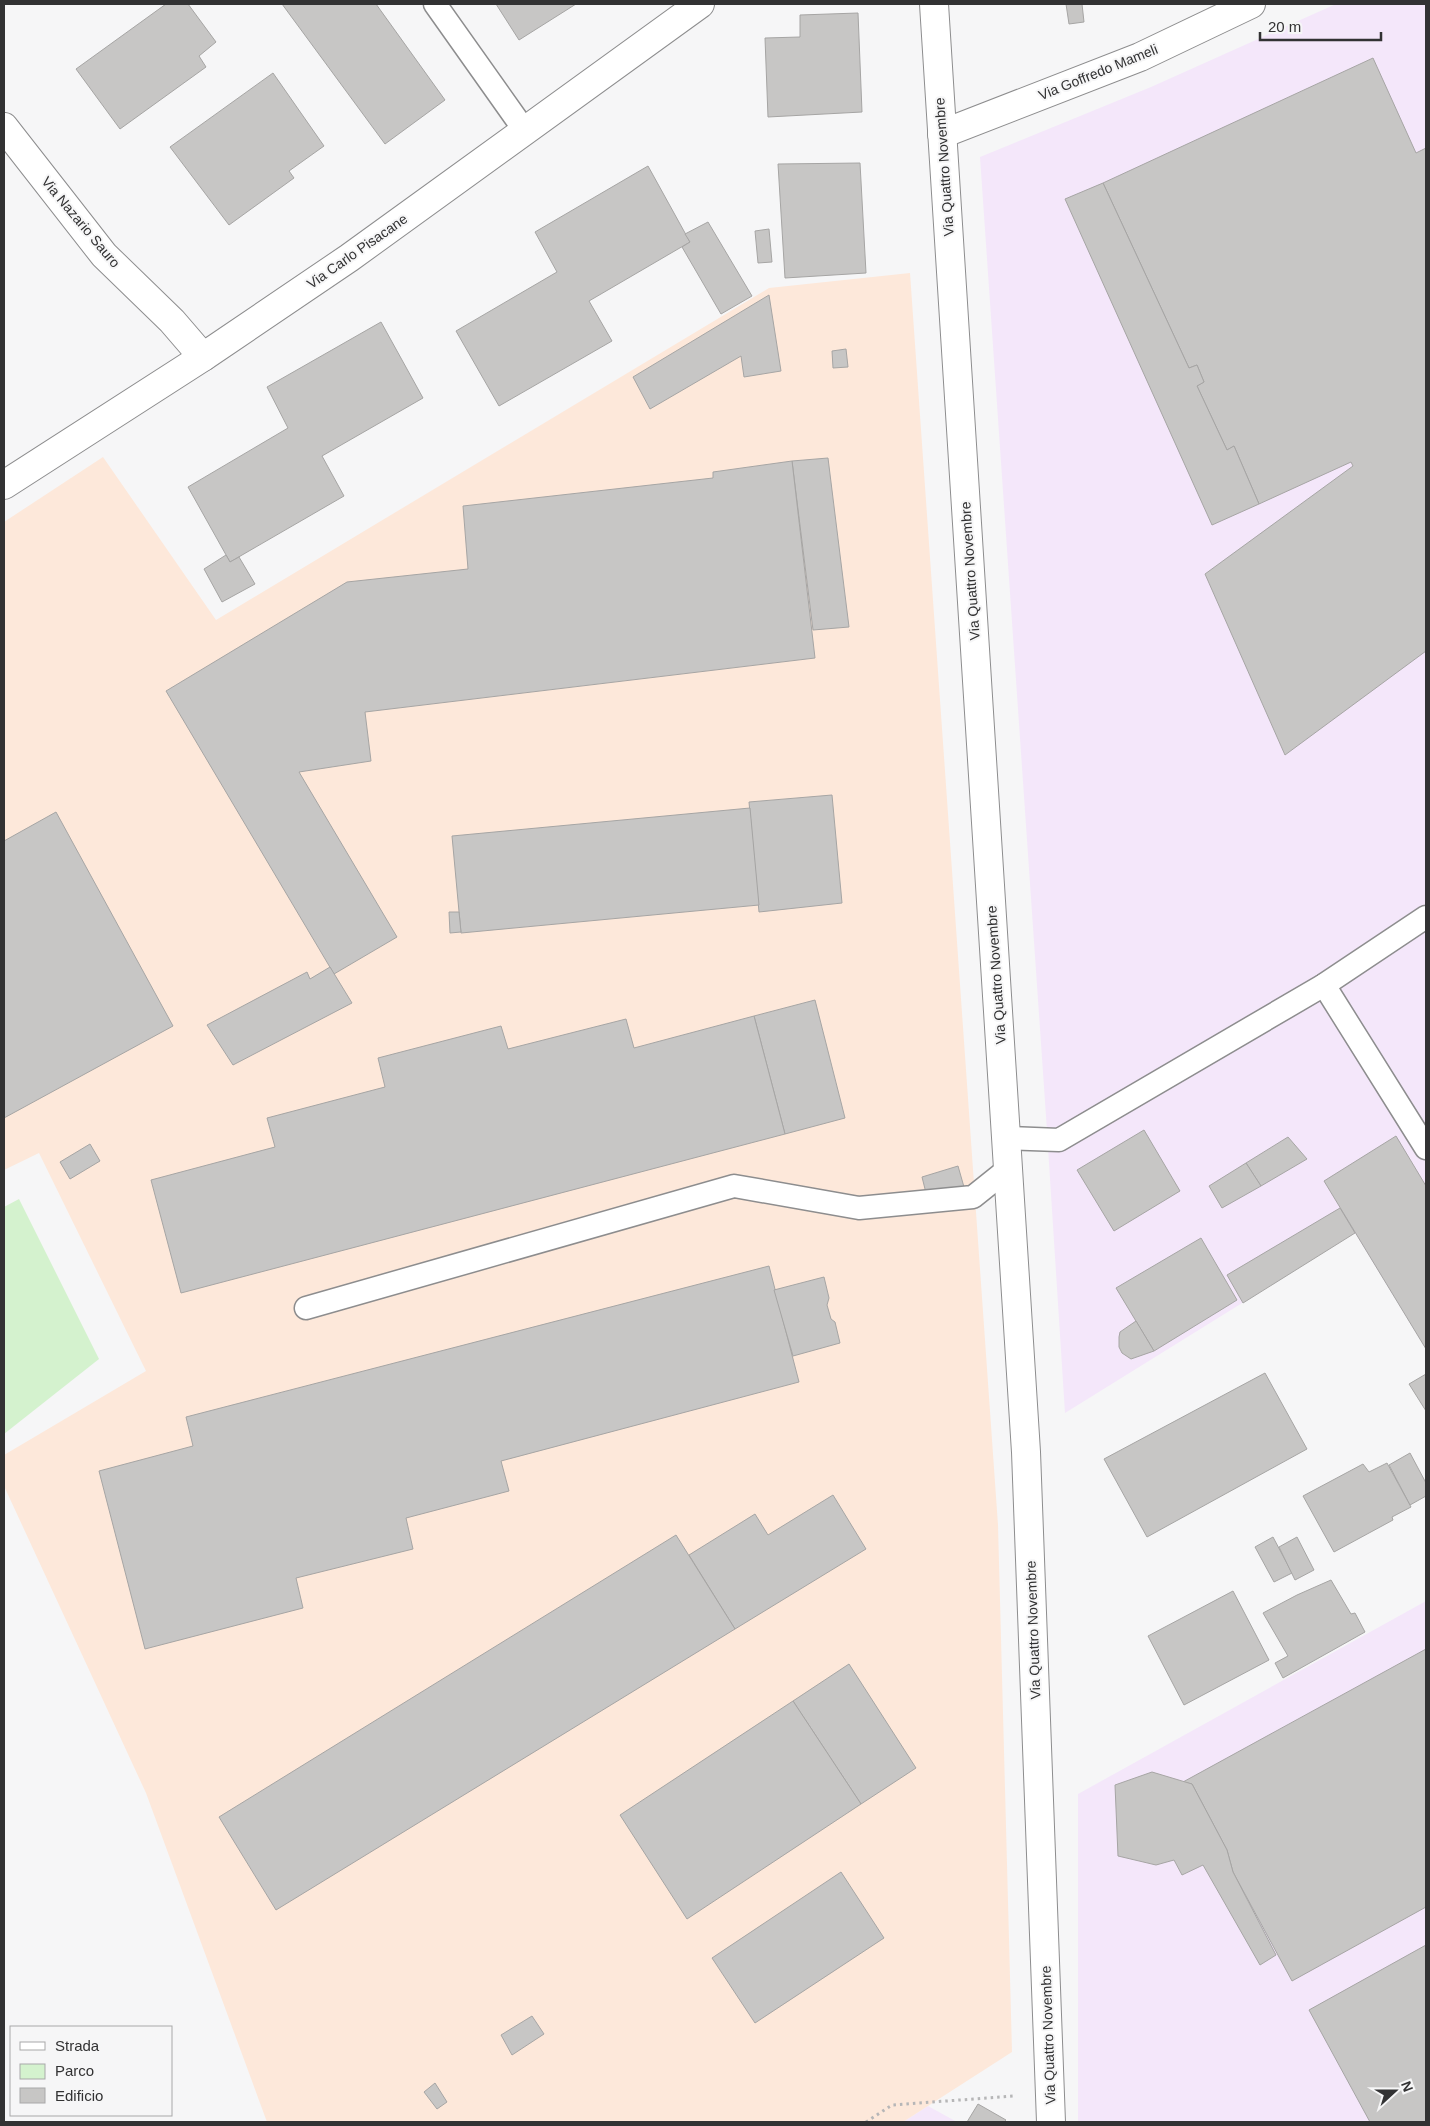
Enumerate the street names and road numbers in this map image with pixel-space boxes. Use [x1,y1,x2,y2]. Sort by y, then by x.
street label: Via Goffredo Mameli [1036,41,1160,103]
street label: Via Quattro Novembre [931,97,957,237]
street label: Via Nazario Sauro [38,173,124,271]
street label: Via Carlo Pisacane [304,210,410,292]
street label: Via Quattro Novembre [957,501,983,641]
street label: Via Quattro Novembre [983,905,1009,1045]
street label: Via Quattro Novembre [1023,1560,1043,1700]
street label: Via Quattro Novembre [1038,1965,1058,2105]

